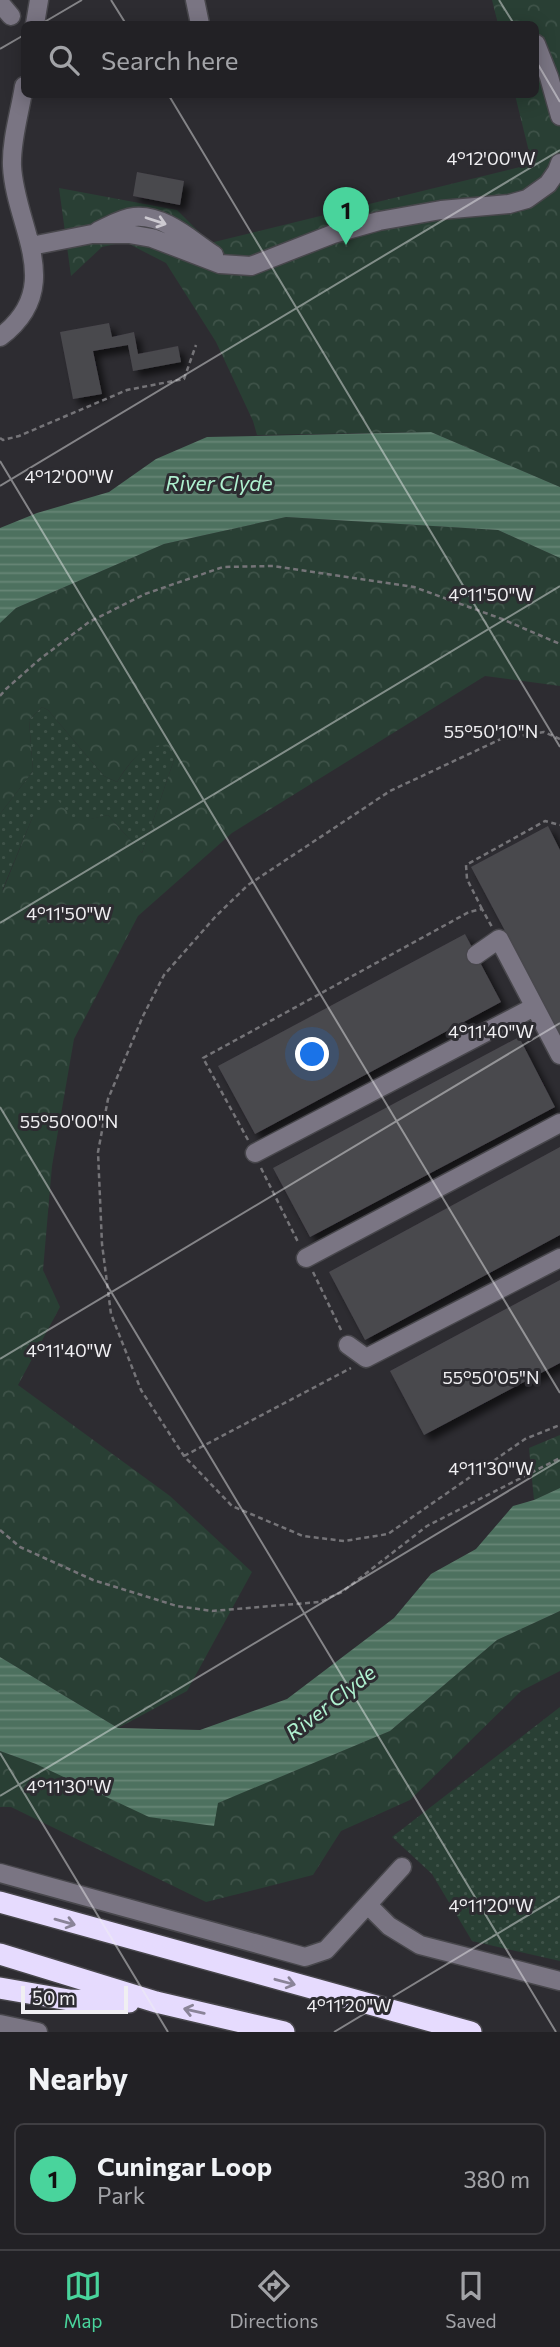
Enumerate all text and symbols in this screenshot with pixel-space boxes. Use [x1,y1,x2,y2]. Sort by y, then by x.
search box [21,21,539,98]
icon: search [45,41,83,79]
text: Search here [101,44,239,75]
text: 4°12'00"W [446,147,536,169]
pin: 1 [323,187,369,245]
one-way arrow [144,216,166,228]
text: 4°12'00"W [24,465,114,487]
water label: River Clyde [165,470,273,495]
text: 4°11'50"W [448,583,534,605]
text: 55°50'10"N [444,720,538,742]
text: 4°11'50"W [26,902,112,924]
text: 4°11'40"W [448,1020,534,1042]
your location [295,1037,329,1071]
text: 55°50'00"N [20,1110,118,1132]
text: 4°11'40"W [26,1339,112,1361]
text: 55°50'05"N [442,1366,540,1388]
text: 4°11'30"W [448,1457,534,1479]
water label: River Clyde [280,1659,380,1745]
text: 4°11'30"W [26,1775,112,1797]
text: 4°11'20"W [449,1894,533,1916]
one-way arrow [54,1916,76,1929]
one-way arrow [273,1976,296,1989]
scale bar [21,1983,128,2015]
text: 50 m [32,1986,76,2009]
text: 4°11'20"W [307,1994,391,2016]
one-way arrow [183,2004,206,2017]
text: Nearby [28,2059,128,2096]
text: Cuningar Loop [97,2150,272,2181]
text: 1 [48,2165,58,2193]
text: 380 m [463,2165,530,2193]
text: Park [97,2181,145,2209]
tab: Map [63,2267,103,2332]
tab: Directions [229,2267,319,2332]
tab: Saved [445,2267,497,2332]

